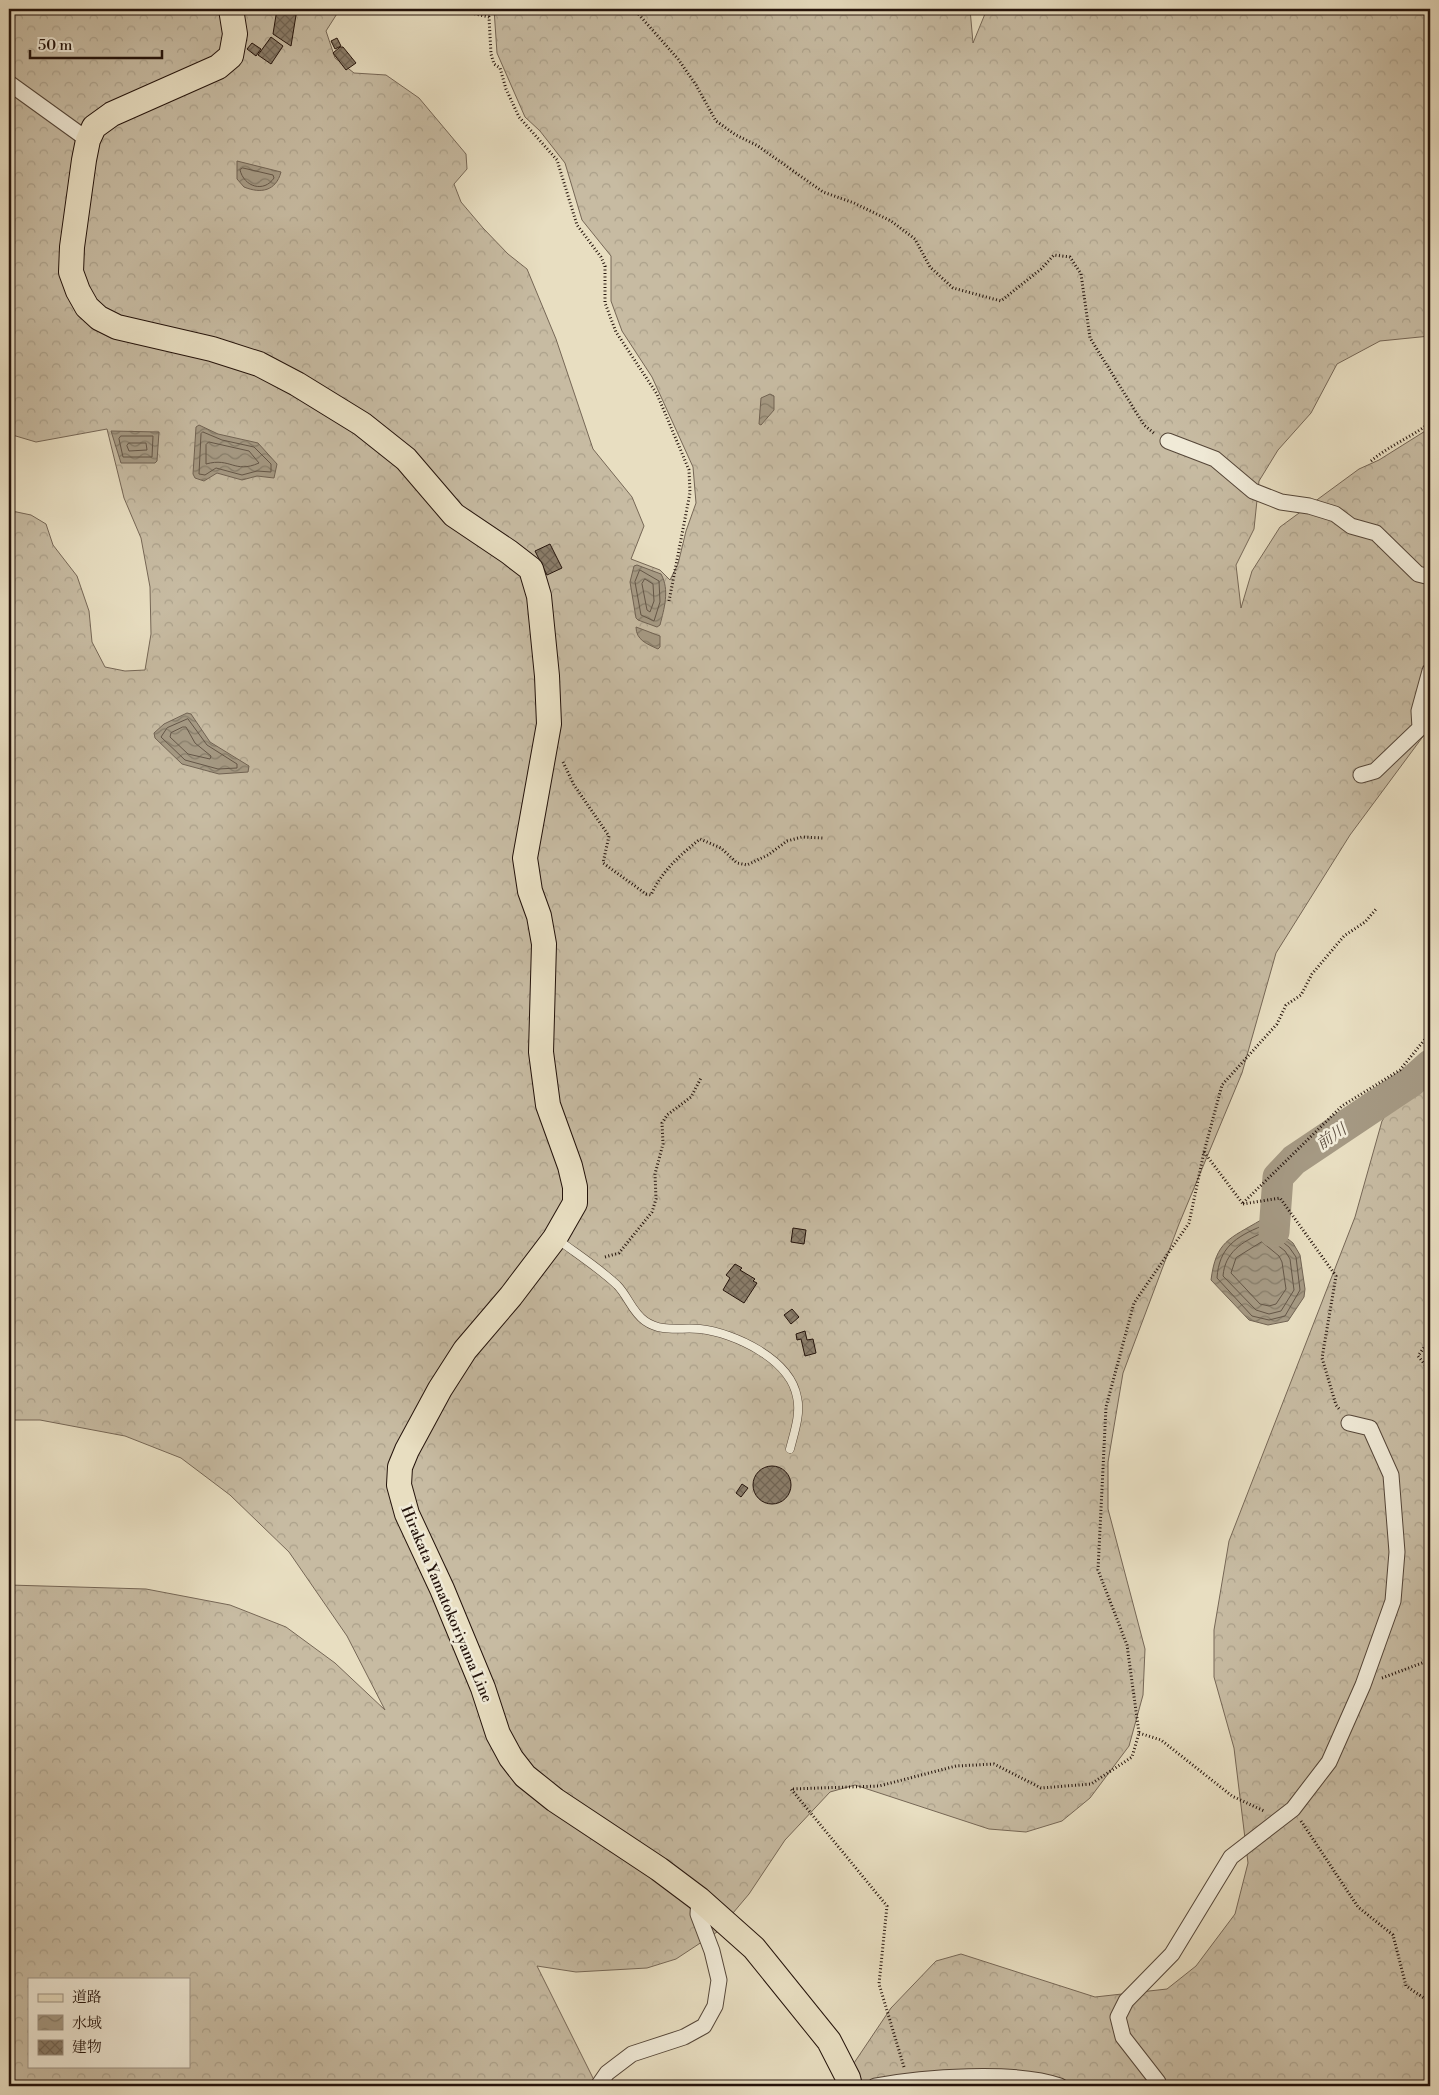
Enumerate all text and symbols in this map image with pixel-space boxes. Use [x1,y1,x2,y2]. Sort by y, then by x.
scale bar [30,28,162,60]
text: 50 m [38,36,72,55]
water label: 前川 [1313,1118,1352,1154]
street label: Hirakata Yamatokoriyama Line [396,1503,497,1705]
legend [28,1978,190,2068]
text: 道路 [72,1988,102,2007]
text: 水域 [72,2014,102,2033]
text: 建物 [72,2038,102,2057]

